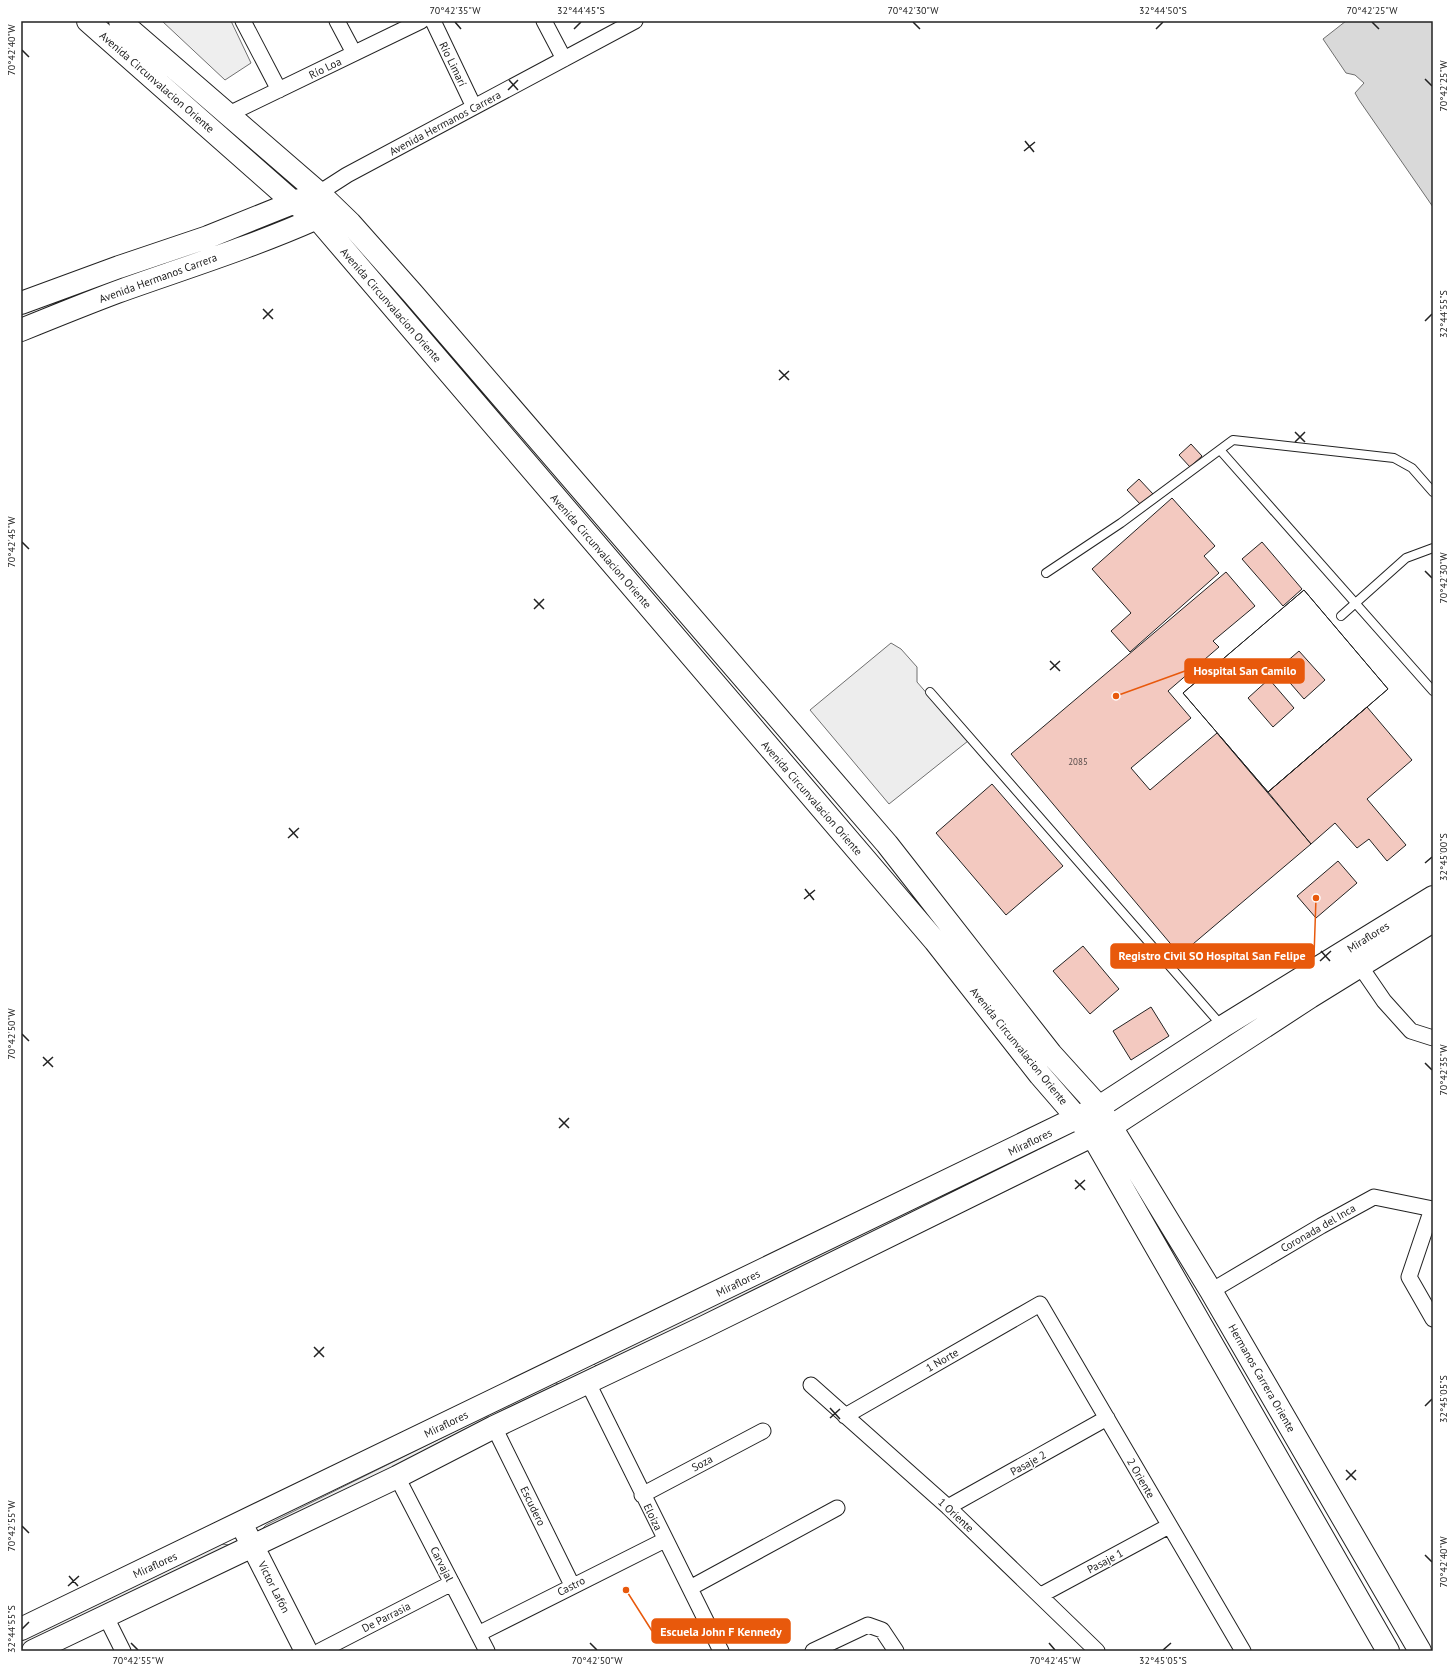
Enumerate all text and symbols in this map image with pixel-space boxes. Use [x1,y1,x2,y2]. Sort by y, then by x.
text: 70°42'35"W [429,4,481,17]
text: 32°44'45"S [557,4,605,17]
text: 70°42'30"W [887,4,939,17]
text: 32°44'50"S [1139,4,1187,17]
text: 70°42'25"W [1346,4,1398,17]
text: 70°42'40"W [5,24,18,76]
street label: Avenida Circunvalacion Oriente [97,28,217,136]
street label: Río Limarí [436,39,470,89]
street label: Río Loa [306,54,344,82]
text: 70°42'25"W [1437,60,1450,112]
street label: Avenida Hermanos Carrera [387,88,503,158]
street label: Avenida Circunvalacion Oriente [337,245,445,365]
street label: Avenida Hermanos Carrera [97,250,219,306]
text: 32°44'55"S [1437,290,1450,338]
street label: Avenida Circunvalacion Oriente [547,491,655,611]
text: 70°42'45"W [5,516,18,568]
text: 70°42'30"W [1437,552,1450,604]
callout: Hospital San Camilo [1185,659,1304,683]
text: Hospital San Camilo [1194,663,1297,678]
street label: Avenida Circunvalacion Oriente [758,738,866,858]
house number: 2085 [1068,756,1088,767]
text: 32°45'00"S [1437,833,1450,881]
street label: Miraflores [1344,918,1392,955]
callout: Registro Civil SO Hospital San Felipe [1111,944,1314,968]
text: Registro Civil SO Hospital San Felipe [1118,948,1306,963]
street label: Avenida Circunvalacion Oriente [967,984,1071,1108]
text: 70°42'50"W [5,1008,18,1060]
text: 70°42'35"W [1437,1044,1450,1096]
street label: Miraflores [1006,1125,1055,1159]
street label: Coronada del Inca [1278,1201,1358,1255]
street label: Miraflores [714,1266,763,1300]
street label: Hermanos Carrera Oriente [1225,1322,1299,1435]
street label: 1 Norte [923,1345,961,1375]
text: 32°45'05"S [1437,1375,1450,1423]
street label: Miraflores [422,1407,471,1441]
street label: Pasaje 2 [1008,1447,1048,1479]
street label: Soza [689,1452,715,1474]
street label: 2 Oriente [1124,1455,1158,1501]
street label: Escudero [517,1484,549,1528]
street label: 1 Oriente [935,1495,977,1535]
text: 70°42'55"W [5,1500,18,1552]
street label: Eloiza [640,1501,666,1533]
text: 70°42'40"W [1437,1536,1450,1588]
street label: Carvajal [427,1544,457,1585]
street label: Pasaje 1 [1085,1546,1125,1576]
street label: Miraflores [131,1549,180,1581]
street label: Víctor Lafón [255,1558,293,1615]
street label: Castro [555,1573,587,1599]
street label: De Parrasia [359,1599,413,1635]
text: 32°44'55"S [5,1605,18,1653]
callout: Escuela John F Kennedy [652,1619,790,1643]
text: Escuela John F Kennedy [660,1624,782,1639]
text: 70°42'55"W [112,1654,164,1667]
text: 70°42'50"W [571,1654,623,1667]
text: 70°42'45"W [1029,1654,1081,1667]
text: 32°45'05"S [1139,1654,1187,1667]

